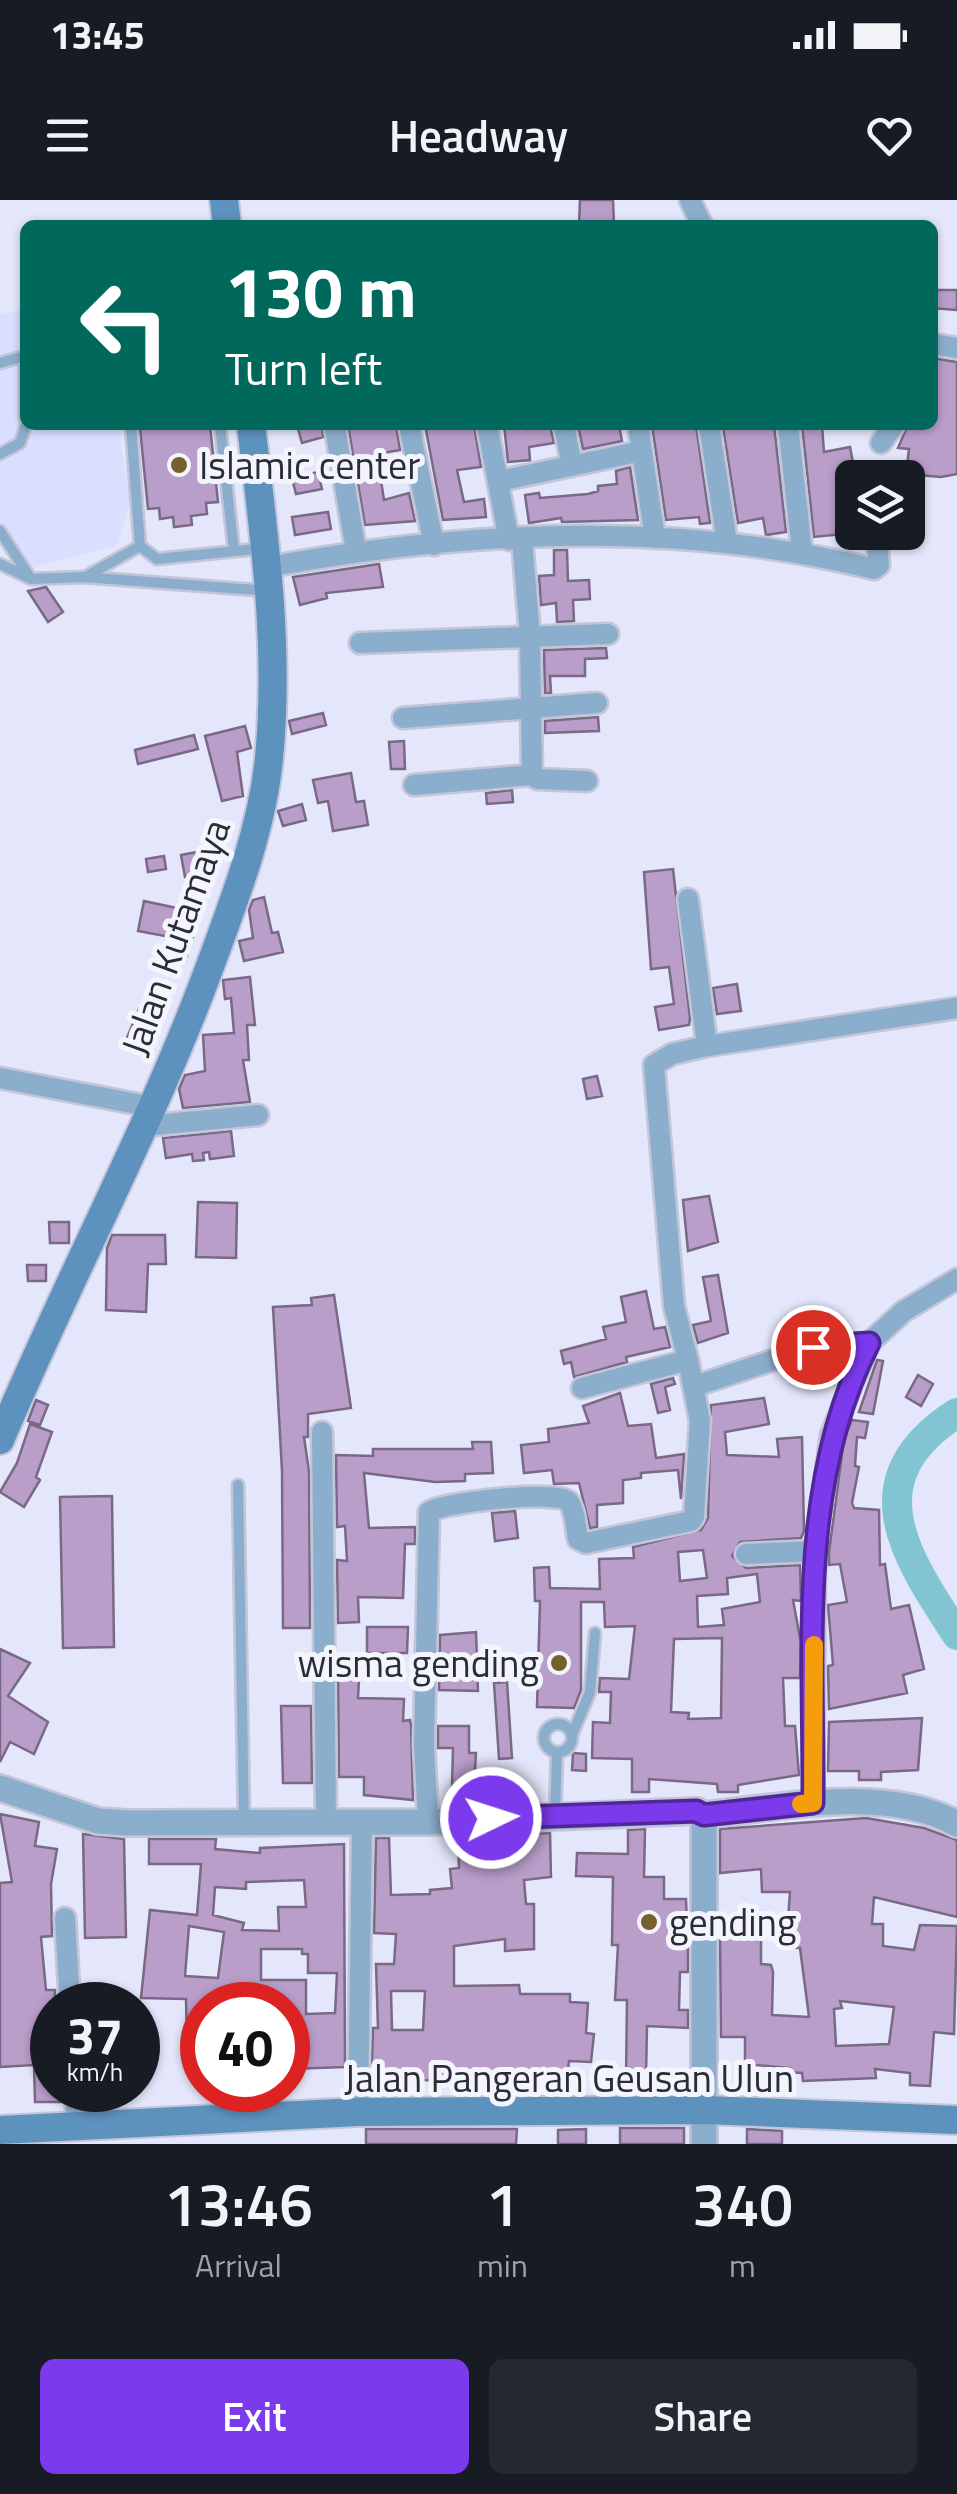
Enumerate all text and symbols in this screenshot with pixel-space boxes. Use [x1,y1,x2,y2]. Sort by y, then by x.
text: 13:45 [50,6,145,64]
text: Headway [389,101,568,169]
icon: menu [40,108,95,163]
icon: heart [862,108,917,163]
text: 130 m [225,238,417,344]
icon: left [60,260,190,390]
text: Turn left [225,334,382,402]
place label: Islamic center [199,436,420,494]
marker: Islamic center [168,454,190,476]
map controls [835,460,925,550]
button: layers [835,460,925,550]
street label: Jalan Kutamaya [105,811,245,1063]
pin [771,1305,856,1390]
icon: arrive [786,1320,841,1375]
place label: wisma gending [297,1634,539,1692]
marker: wisma gending [548,1652,570,1674]
position arrow [439,1766,543,1870]
place label: gending [669,1893,797,1951]
marker: gending [638,1911,660,1933]
speed limit sign: 40 [180,1982,310,2112]
text: 37 [67,1997,123,2073]
street label: Jalan Pangeran Geusan Ulun [344,2049,794,2107]
text: km/h [67,2053,123,2091]
text: 13:46 [164,2158,313,2249]
text: 1 [486,2158,519,2249]
text: 340 [692,2158,793,2249]
text: Arrival [195,2241,282,2289]
text: min [477,2241,528,2289]
text: m [729,2241,756,2289]
button: Exit [40,2359,469,2474]
button: Share [489,2359,917,2474]

